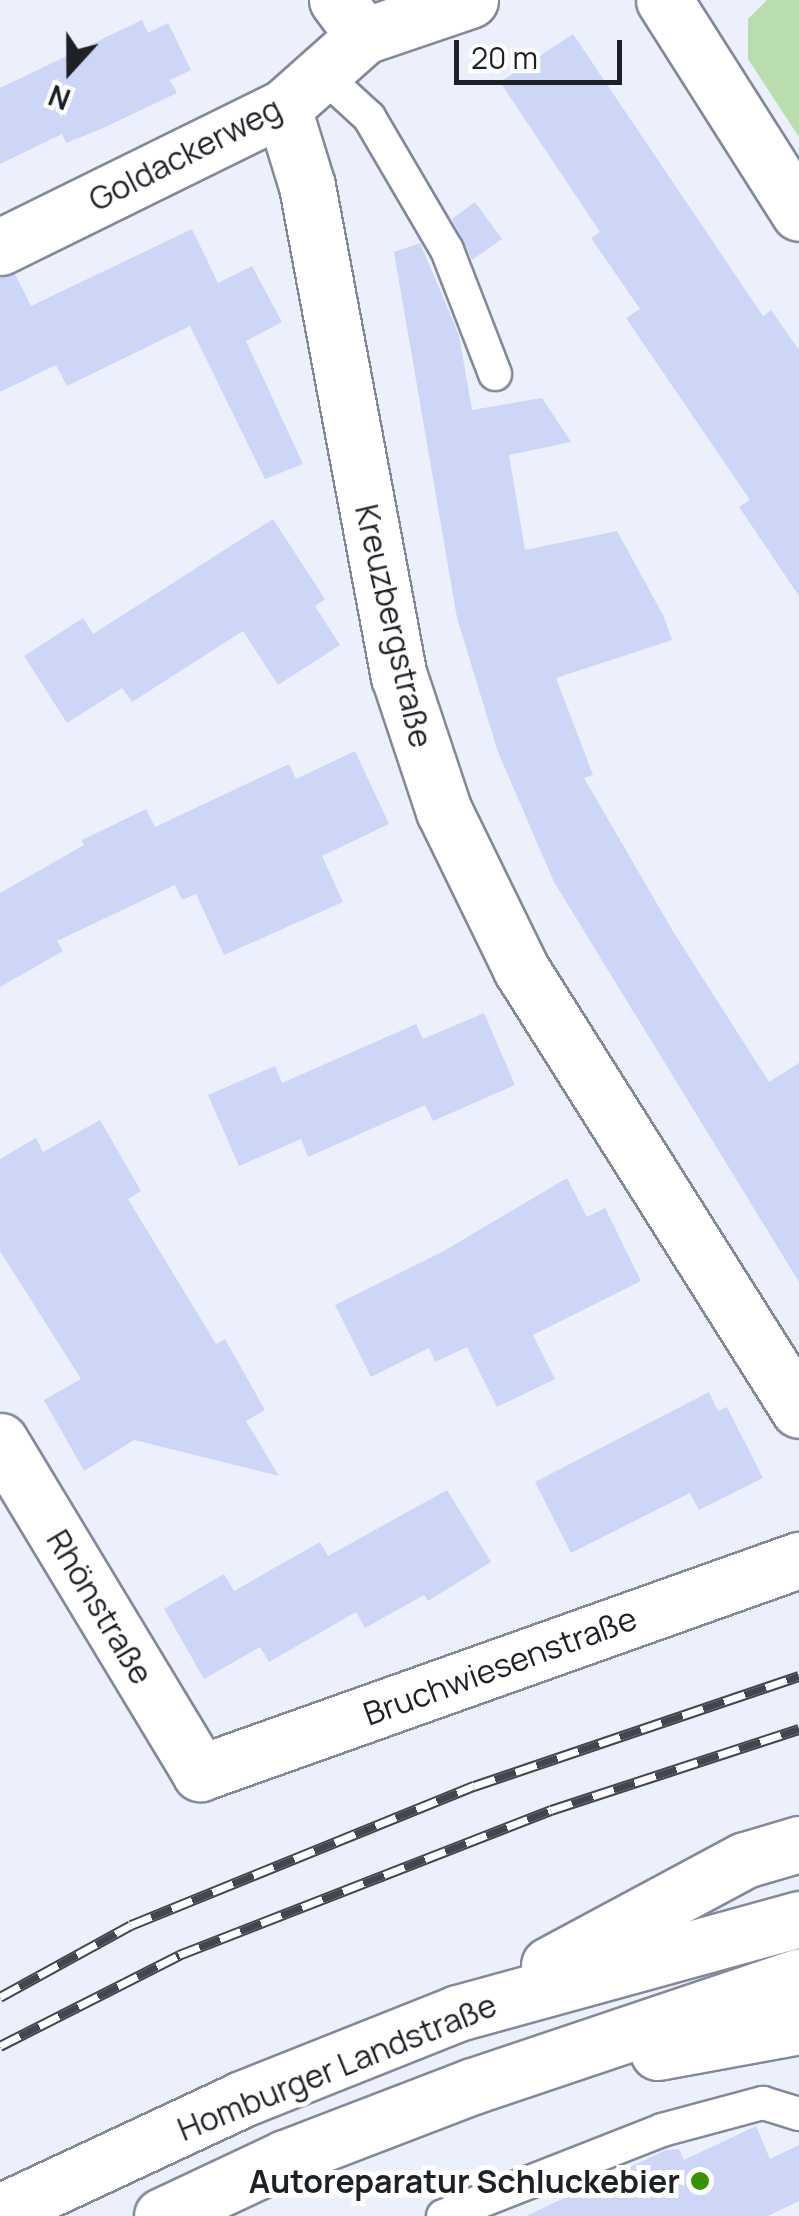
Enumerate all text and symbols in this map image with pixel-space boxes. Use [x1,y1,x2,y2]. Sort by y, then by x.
north arrow [20,20,120,120]
scale bar [459,20,626,82]
text: 20 m [471,37,538,78]
text: N [43,77,75,119]
street label: Goldackerweg [82,89,288,219]
street label: Kreuzbergstraße [347,501,441,751]
street label: Rhönstraße [39,1523,161,1691]
street label: Bruchwiesenstraße [358,1599,642,1733]
street label: Homburger Landstraße [172,1985,502,2149]
place label: Autoreparatur Schluckebier [249,2162,680,2200]
marker: Autoreparatur Schluckebier [689,2170,711,2192]

